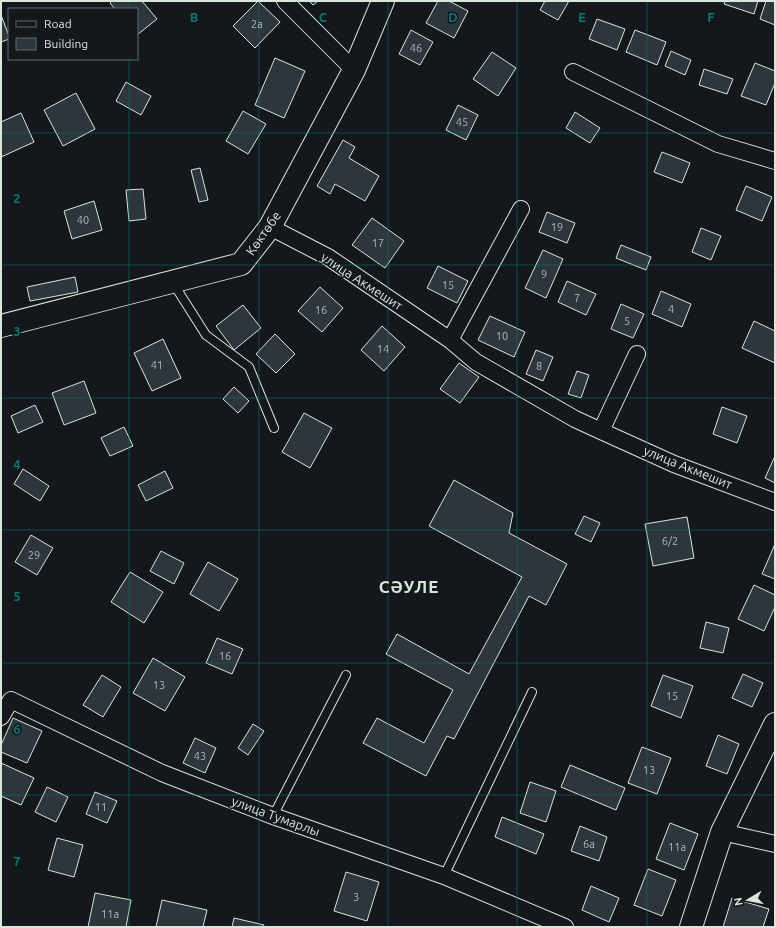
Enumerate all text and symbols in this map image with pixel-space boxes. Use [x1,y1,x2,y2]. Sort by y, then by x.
legend [8,8,138,60]
text: B [190,10,199,24]
text: C [319,10,328,24]
text: D [448,10,458,24]
text: E [578,10,586,24]
text: F [707,10,715,24]
text: Road [44,17,72,30]
house number: 2а [251,18,263,30]
text: Building [44,37,88,50]
house number: 46 [410,42,422,54]
house number: 45 [456,116,468,128]
text: 2 [13,191,21,205]
street label: Көктөбе [243,208,283,258]
house number: 40 [77,214,89,226]
house number: 19 [551,221,563,233]
house number: 17 [372,237,384,249]
street label: улица Акмешит [319,249,406,313]
house number: 9 [541,268,547,280]
house number: 15 [442,279,454,291]
house number: 7 [574,292,580,304]
house number: 4 [668,303,674,315]
house number: 16 [315,304,327,316]
house number: 5 [624,315,630,327]
text: 3 [13,324,21,338]
house number: 10 [496,330,508,342]
house number: 14 [377,343,389,355]
house number: 41 [151,359,163,371]
house number: 8 [536,360,542,372]
street label: улица Акмешит [642,443,735,491]
text: 4 [13,457,21,471]
house number: 6/2 [662,535,678,547]
house number: 29 [28,549,40,561]
district label: СӘУЛЕ [379,577,439,596]
text: 5 [13,589,21,603]
house number: 16 [219,650,231,662]
house number: 13 [153,679,165,691]
house number: 15 [666,690,678,702]
text: 6 [13,722,21,736]
house number: 43 [194,750,206,762]
house number: 13 [643,764,655,776]
street label: улица Тумарлы [230,794,322,838]
house number: 11 [95,801,107,813]
house number: 6а [583,838,595,850]
house number: 11а [668,841,686,853]
text: 7 [13,854,21,868]
north arrow [728,880,768,920]
house number: 3 [353,891,359,903]
text: N [732,897,745,907]
house number: 11а [101,908,119,920]

